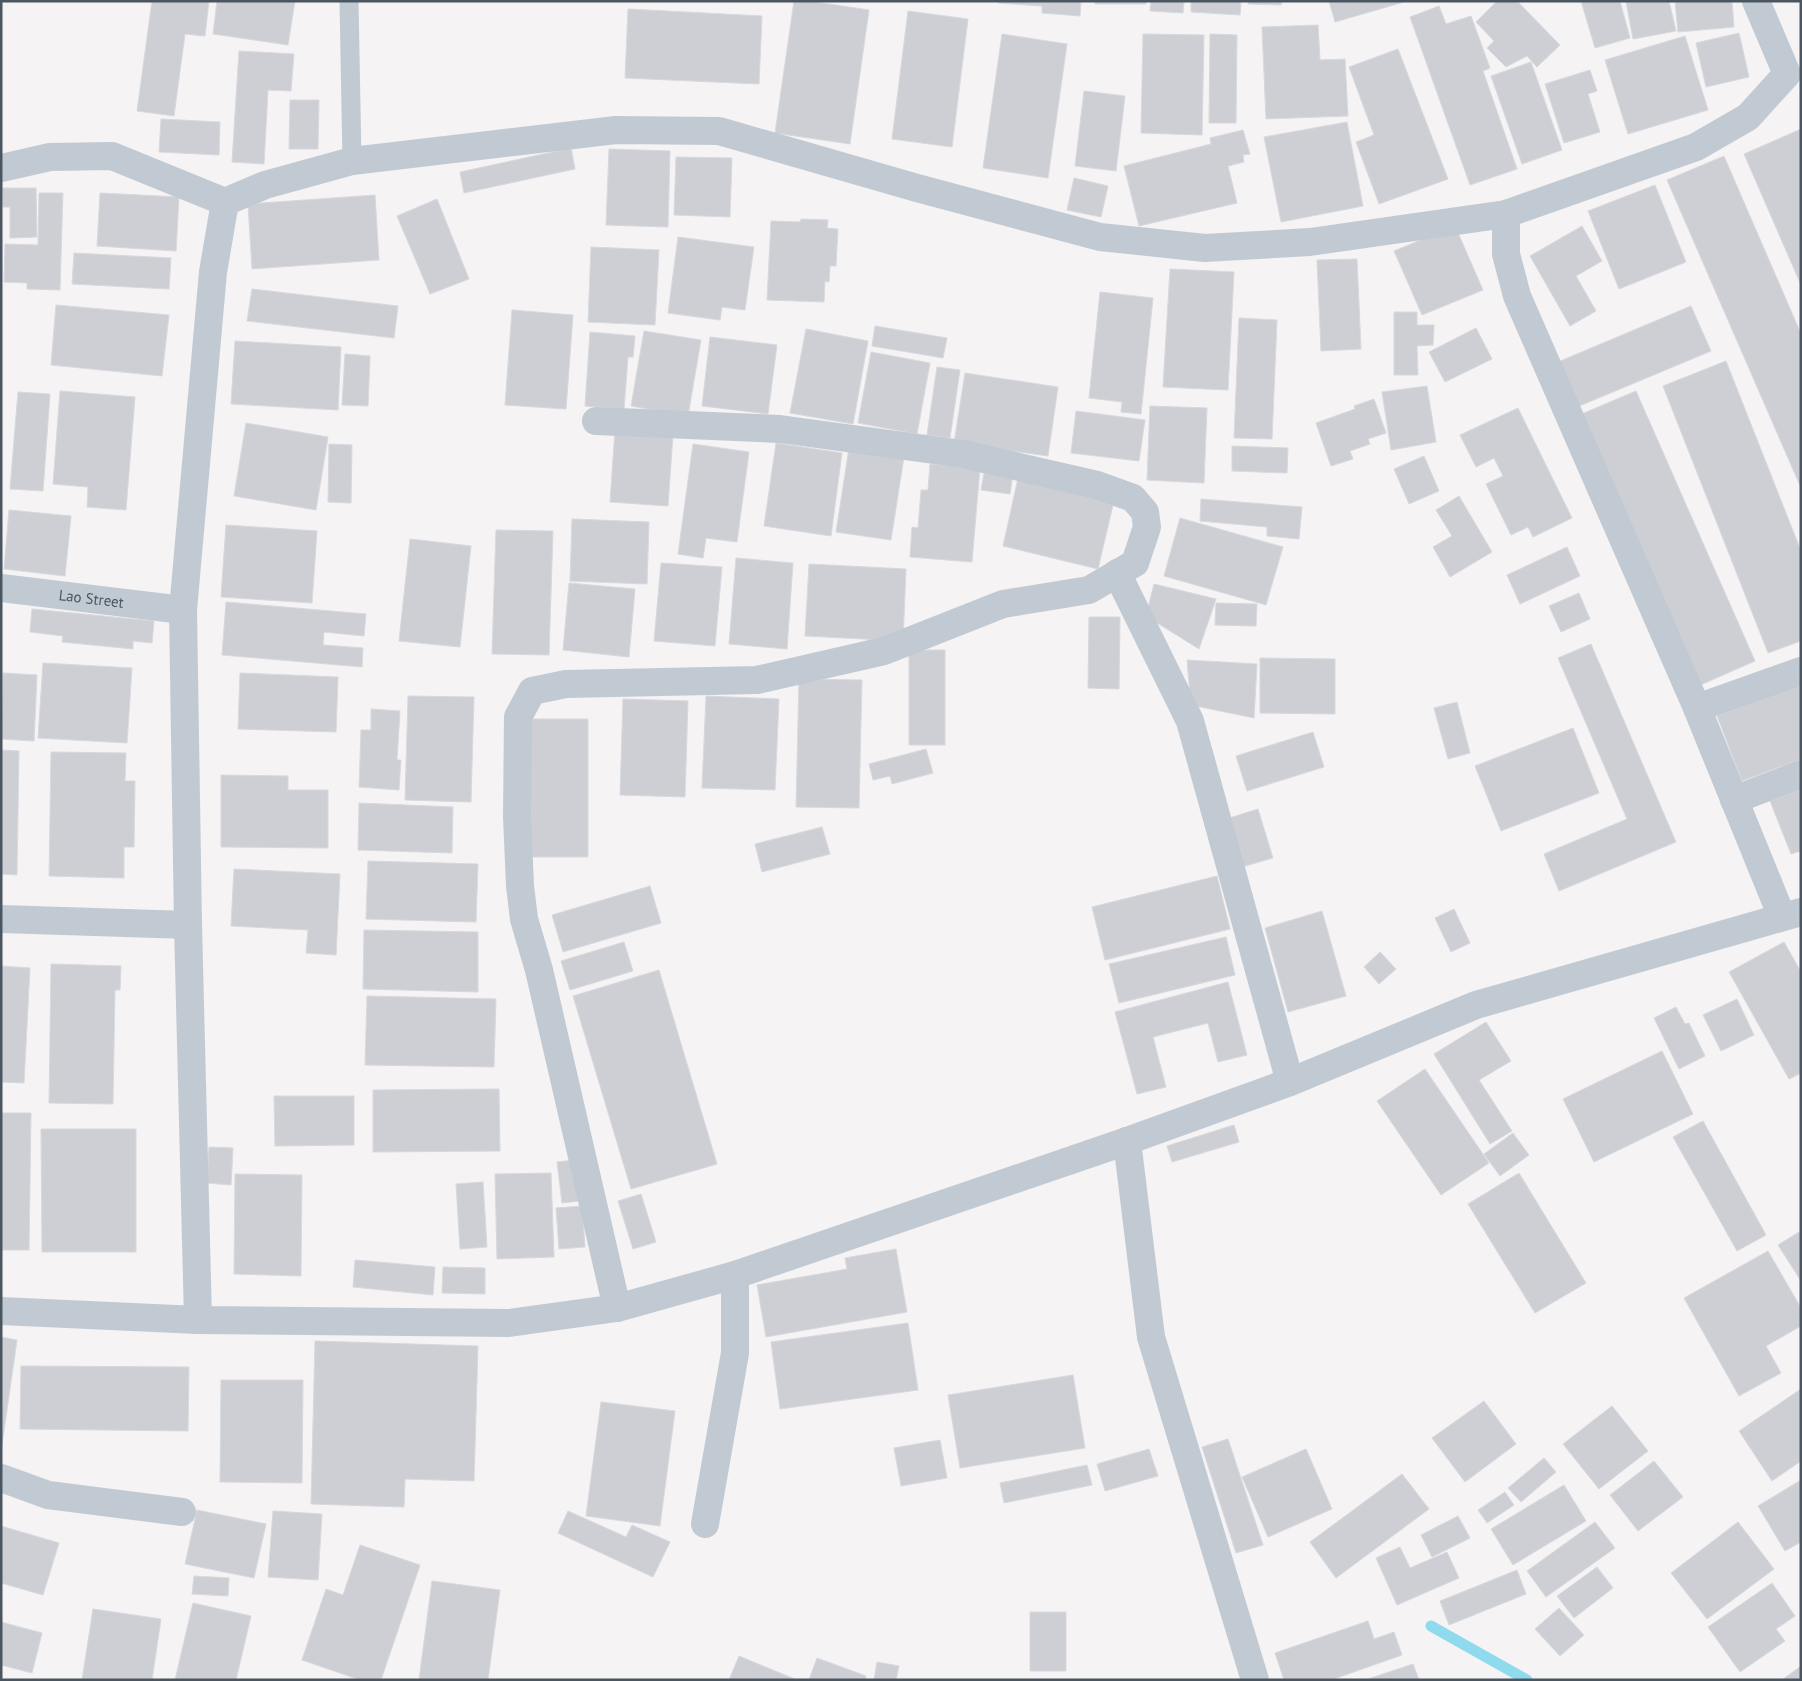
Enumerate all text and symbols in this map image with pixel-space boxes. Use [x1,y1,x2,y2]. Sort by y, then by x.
street label: Lao Street [58,585,125,612]

